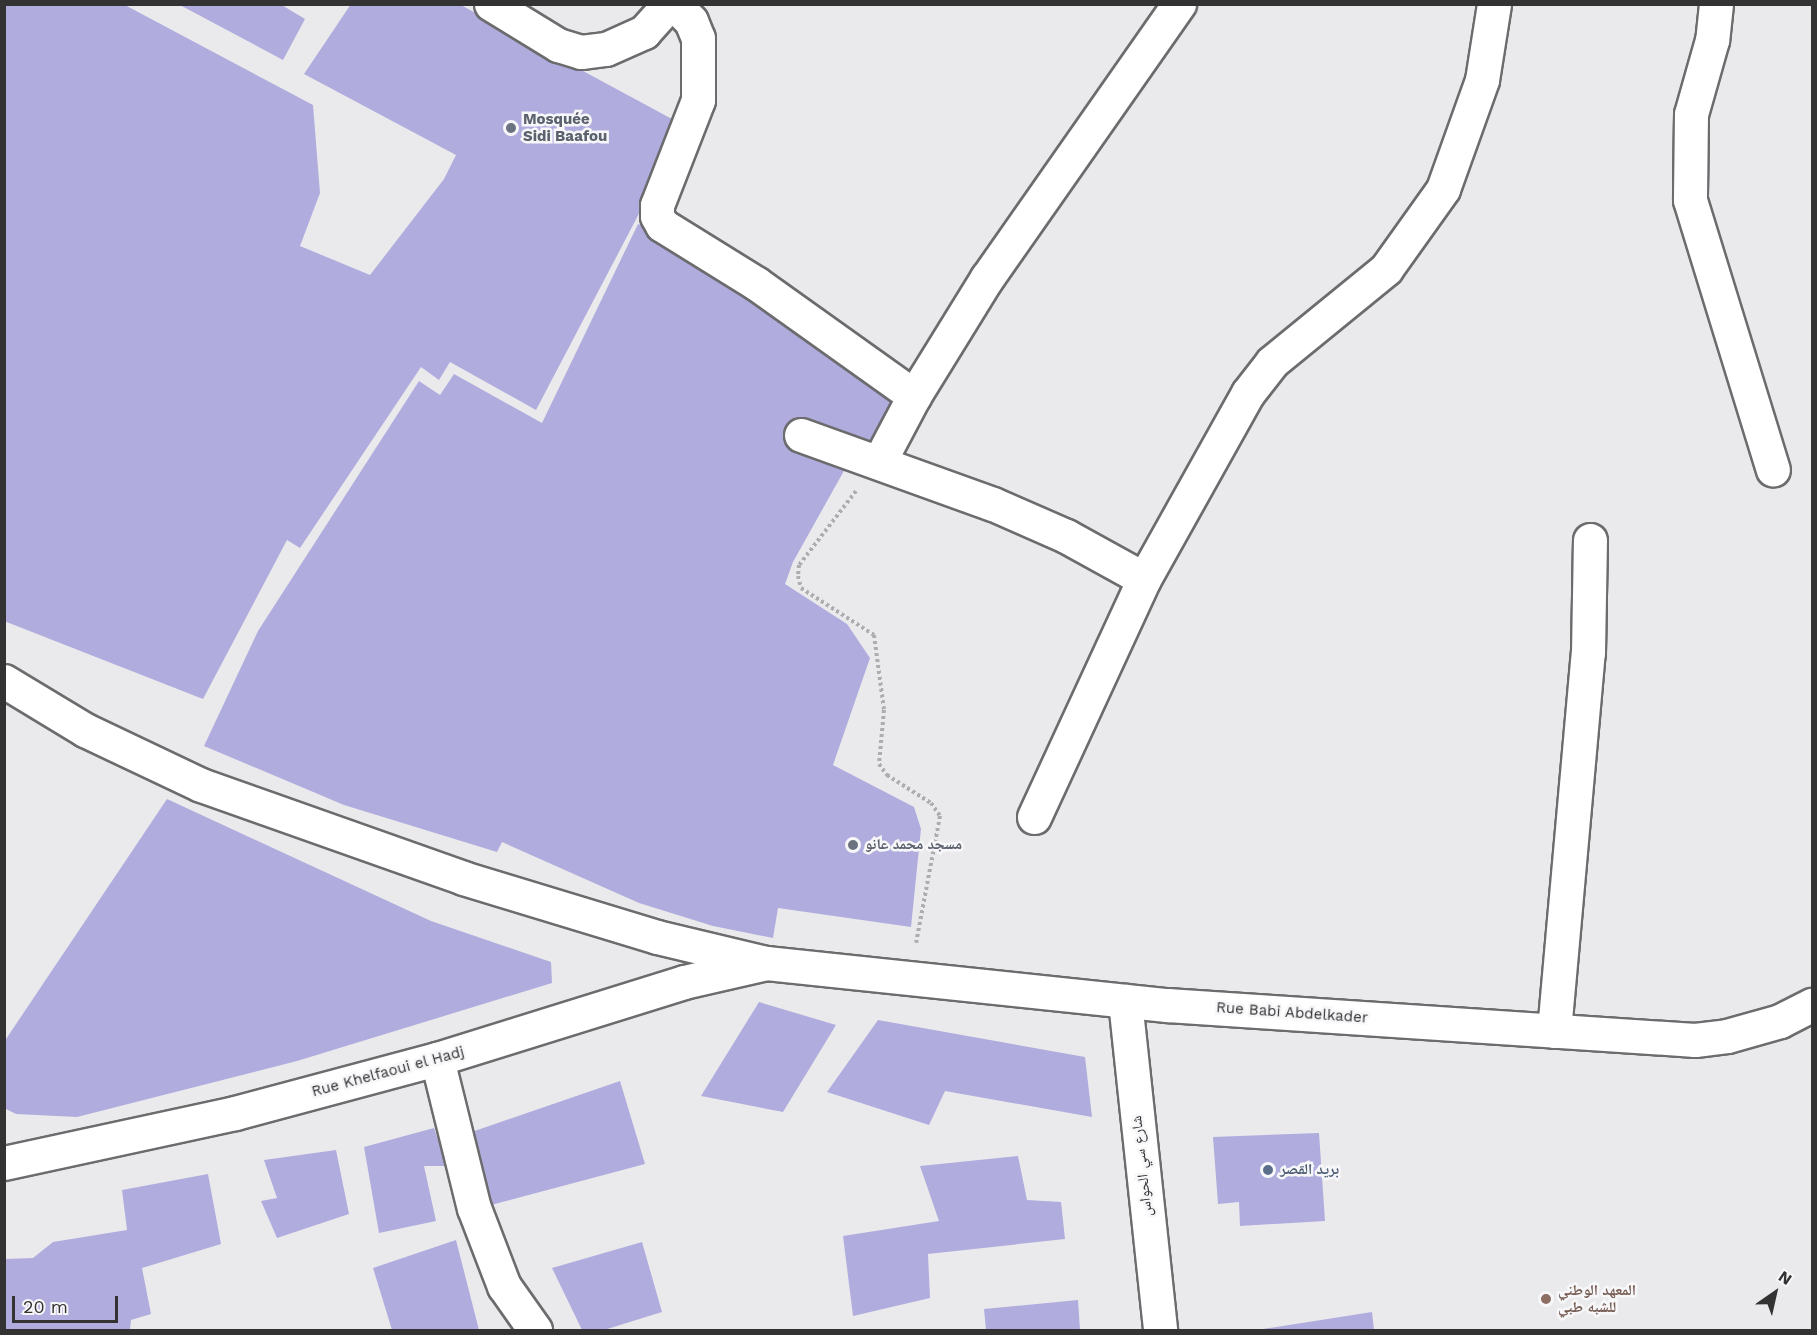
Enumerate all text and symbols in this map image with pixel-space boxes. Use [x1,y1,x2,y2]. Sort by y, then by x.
place label: Mosquée Sidi Baafou [523,110,607,145]
marker: Mosquée Sidi Baafou [504,121,518,135]
place label: مسجد محمد عانو [865,836,962,854]
marker: مسجد محمد عانو [846,838,860,852]
street label: Rue Babi Abdelkader [1215,999,1369,1027]
street label: Rue Khelfaoui el Hadj [310,1043,466,1101]
street label: شارع سي الحواس [1128,1115,1156,1217]
place label: بريد القصر [1280,1161,1339,1179]
marker: بريد القصر [1261,1163,1275,1177]
north arrow [1745,1263,1805,1323]
text: N [1775,1266,1796,1289]
place label: المعهد الوطني للشبه طبي [1558,1281,1636,1316]
scale bar [15,1284,122,1322]
marker: المعهد الوطني للشبه طبي [1539,1292,1553,1306]
text: 20 m [23,1296,68,1317]

